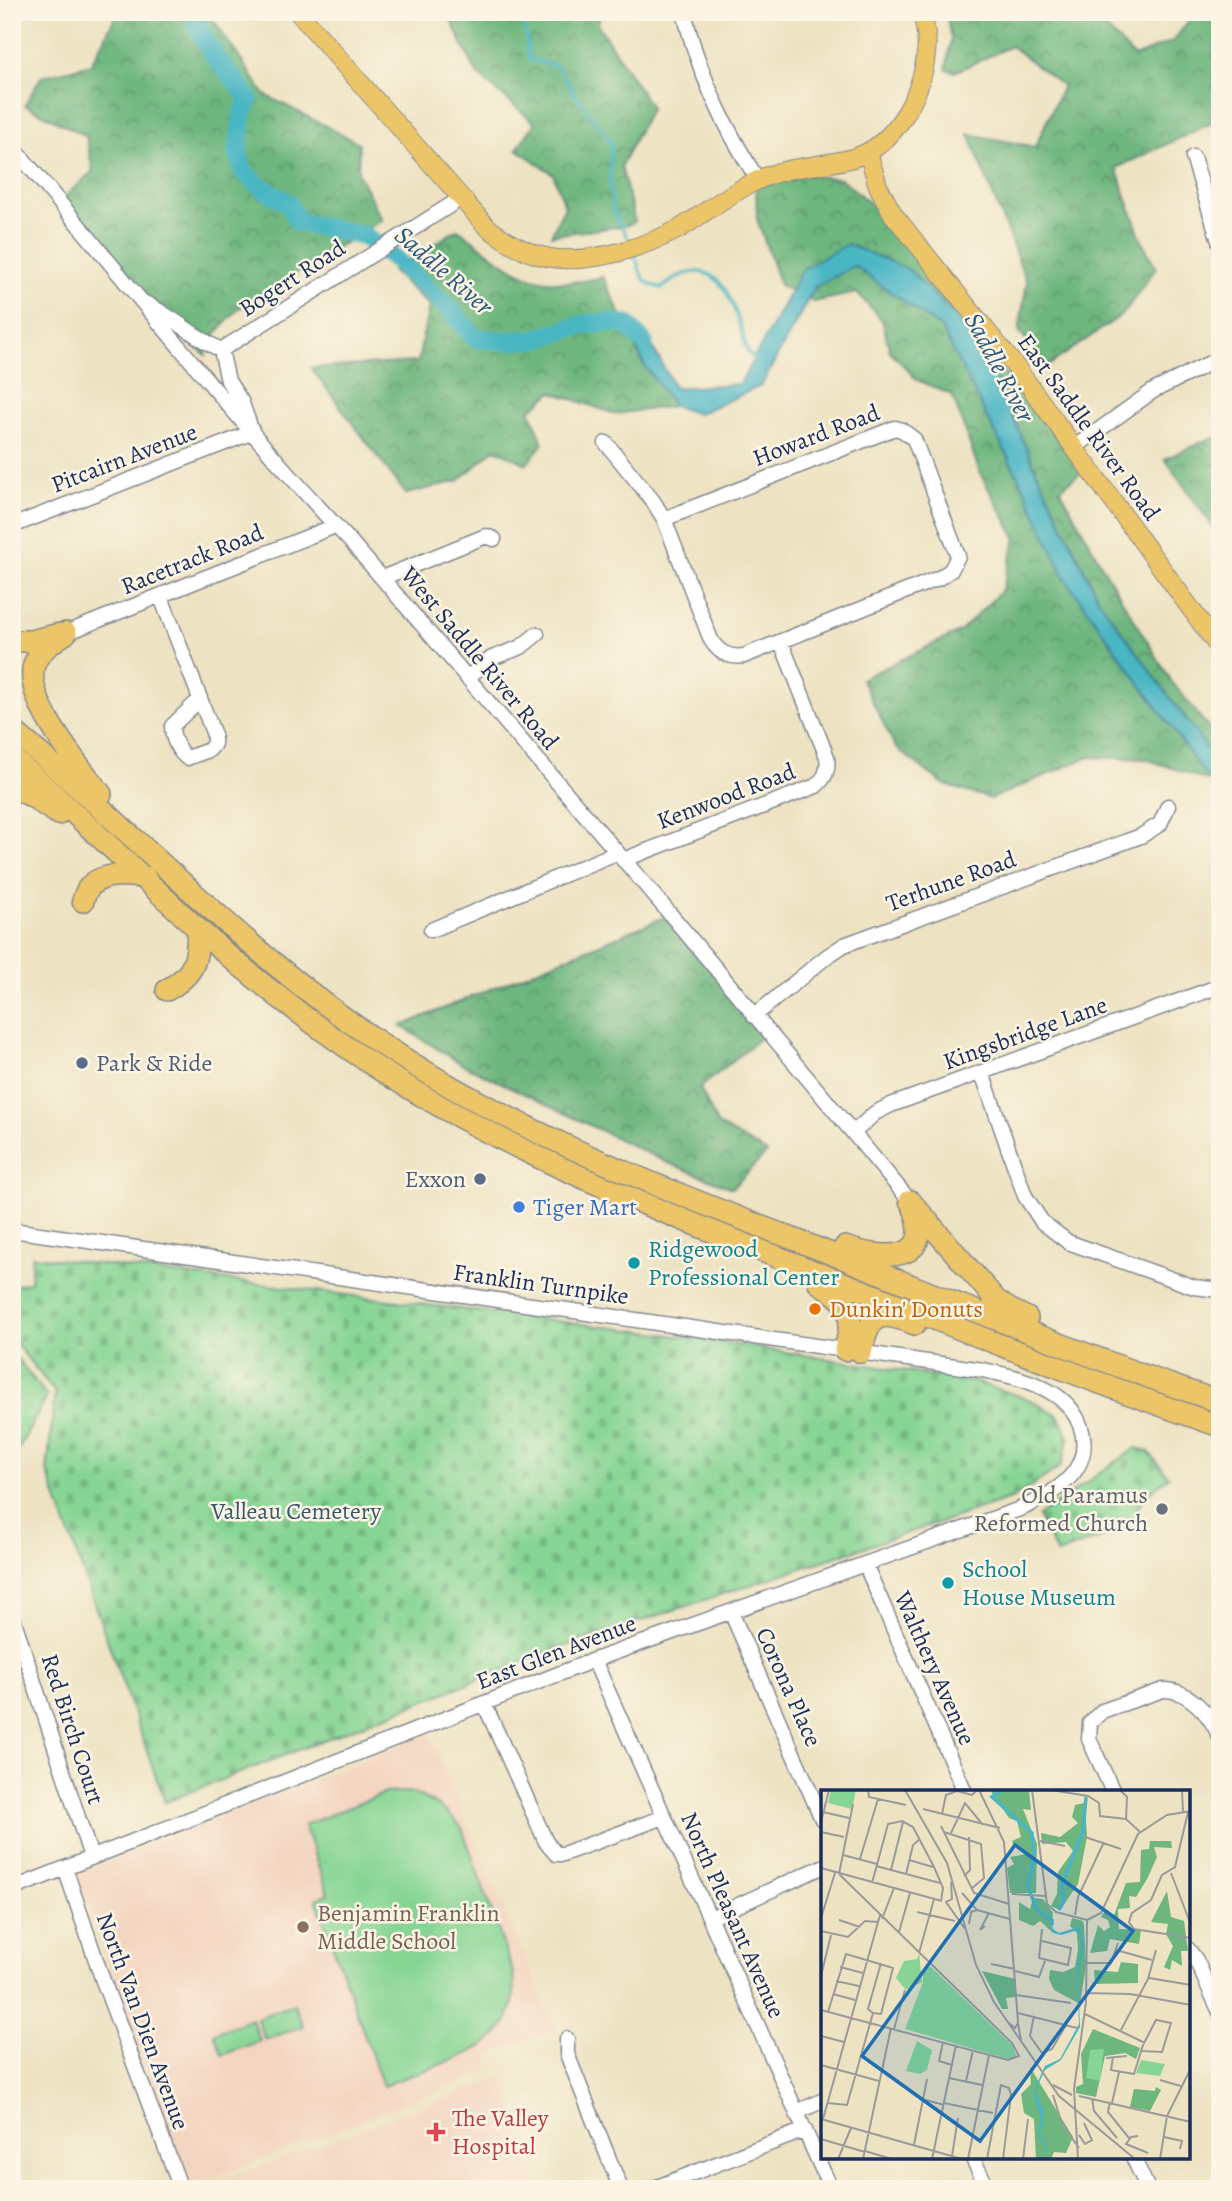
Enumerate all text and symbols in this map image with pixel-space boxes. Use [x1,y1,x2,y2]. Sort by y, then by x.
water label: Saddle River [387,218,501,323]
street label: Bogert Road [233,232,351,324]
water label: Saddle River [956,306,1044,429]
street label: East Saddle River Road [1010,327,1168,527]
street label: Howard Road [748,396,884,474]
street label: Pitcairn Avenue [46,415,202,501]
street label: Racetrack Road [116,516,268,602]
street label: West Saddle River Road [393,559,566,757]
street label: Kenwood Road [652,755,800,837]
street label: Terhune Road [882,843,1020,919]
street label: Kingsbridge Lane [938,988,1112,1078]
place label: Park & Ride [96,1047,212,1079]
marker: Park & Ride [74,1055,90,1071]
place label: Exxon [404,1163,466,1195]
marker: Exxon [472,1171,488,1187]
place label: Tiger Mart [533,1191,637,1223]
marker: Tiger Mart [511,1199,527,1215]
place label: Ridgewood Professional Center [648,1233,839,1293]
marker: Ridgewood Professional Center [626,1255,642,1271]
street label: Franklin Turnpike [451,1256,631,1312]
place label: Dunkin' Donuts [829,1293,983,1325]
marker: Dunkin' Donuts [807,1301,823,1317]
place label: Old Paramus Reformed Church [974,1479,1148,1539]
park label: Valleau Cemetery [210,1495,381,1527]
marker: Old Paramus Reformed Church [1154,1501,1170,1517]
place label: School House Museum [962,1553,1116,1613]
marker: School House Museum [940,1575,956,1591]
street label: Walthery Avenue [886,1585,983,1750]
street label: East Glen Avenue [471,1607,641,1697]
street label: Corona Place [748,1622,830,1752]
street label: Red Birch Court [34,1650,112,1808]
inset map [821,1790,1190,2159]
street label: North Pleasant Avenue [673,1807,793,2023]
place label: Benjamin Franklin Middle School [317,1897,500,1957]
street label: North Van Dien Avenue [89,1908,197,2134]
marker: Benjamin Franklin Middle School [295,1919,311,1935]
place label: The Valley Hospital [452,2102,549,2162]
marker: The Valley Hospital [426,2122,446,2142]

